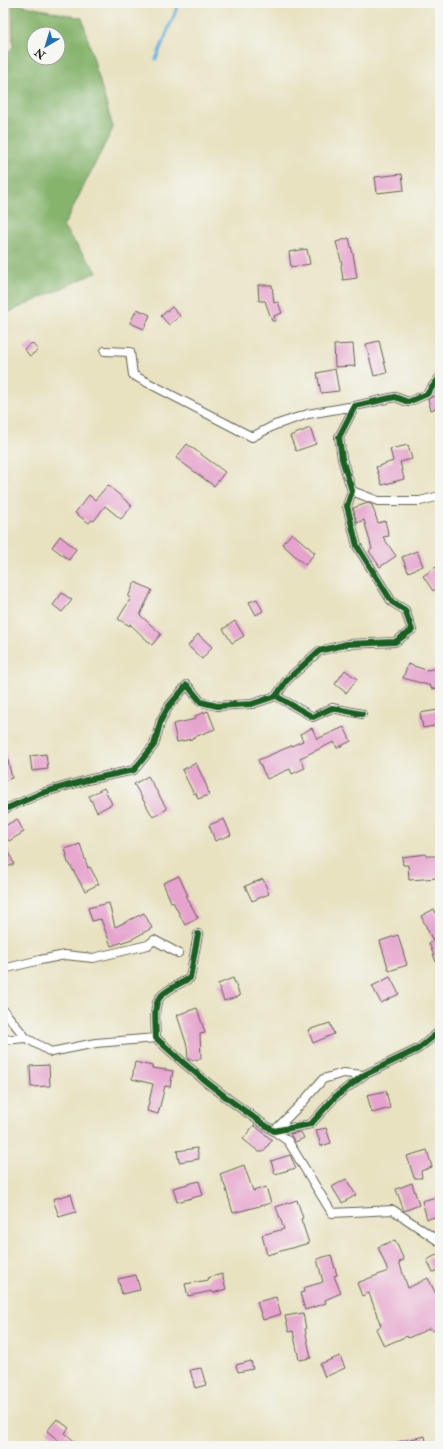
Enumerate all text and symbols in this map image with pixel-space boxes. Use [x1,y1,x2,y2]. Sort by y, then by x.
north arrow [26,26,66,66]
text: N [31,45,49,62]

